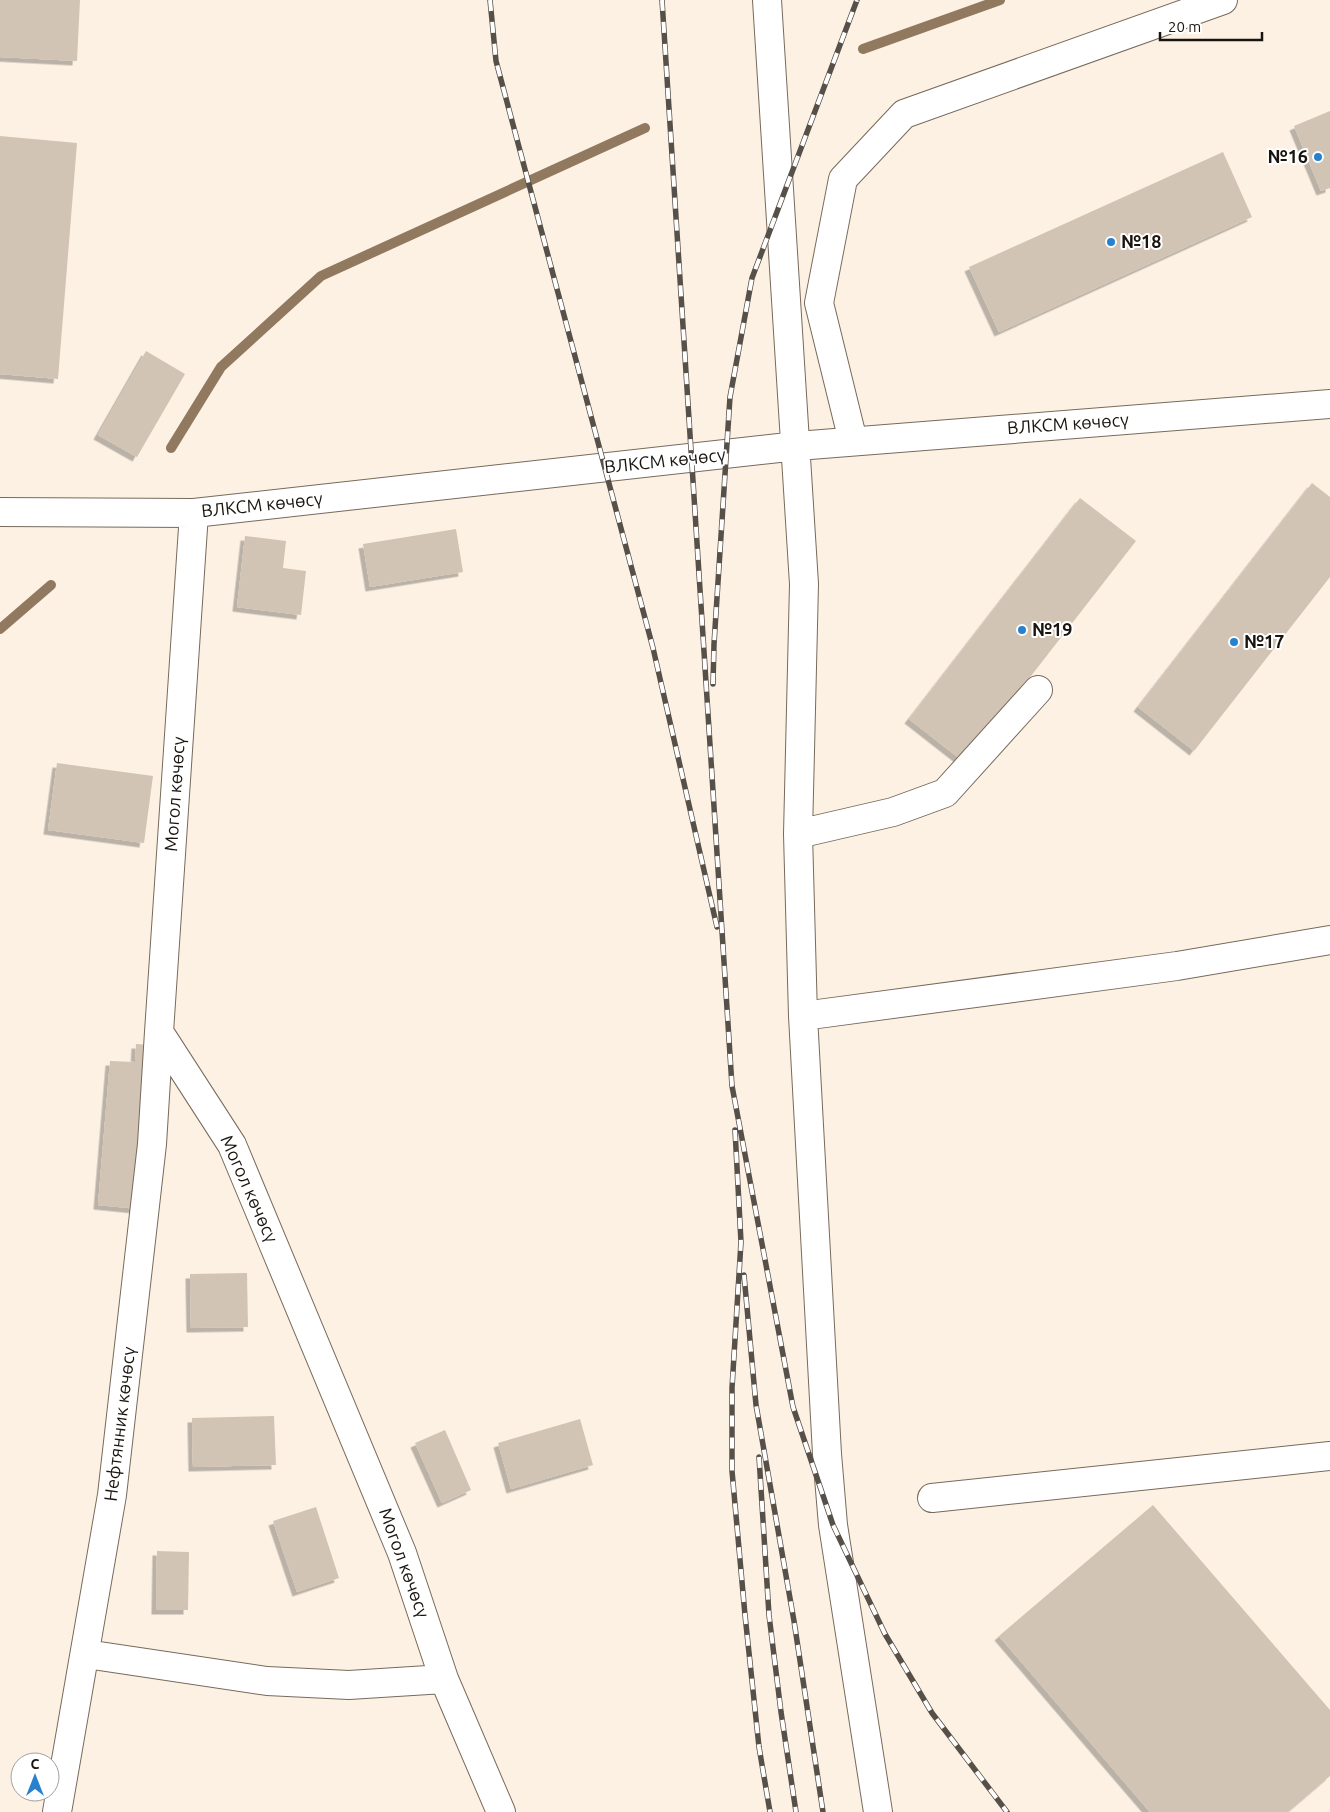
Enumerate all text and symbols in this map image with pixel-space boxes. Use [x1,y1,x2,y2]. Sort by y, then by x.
scale bar [1160,10,1262,42]
text: 20 m [1168,18,1201,35]
place label: №16 [1268,146,1308,166]
marker: №16 [1312,151,1324,163]
place label: №18 [1121,231,1161,251]
marker: №18 [1105,236,1117,248]
street label: ВЛКСМ көчөсү [1006,409,1130,437]
street label: ВЛКСМ көчөсү [603,444,727,476]
street label: ВЛКСМ көчөсү [200,488,324,520]
place label: №19 [1032,619,1072,639]
marker: №19 [1016,624,1028,636]
place label: №17 [1244,631,1284,651]
marker: №17 [1228,636,1240,648]
street label: Могол көчөсү [160,735,188,852]
street label: Могол көчөсү [217,1132,283,1246]
street label: Нефтянник көчөсү [100,1345,138,1502]
street label: Могол көчөсү [376,1505,434,1620]
north arrow [10,1752,60,1802]
text: С [31,1756,40,1772]

